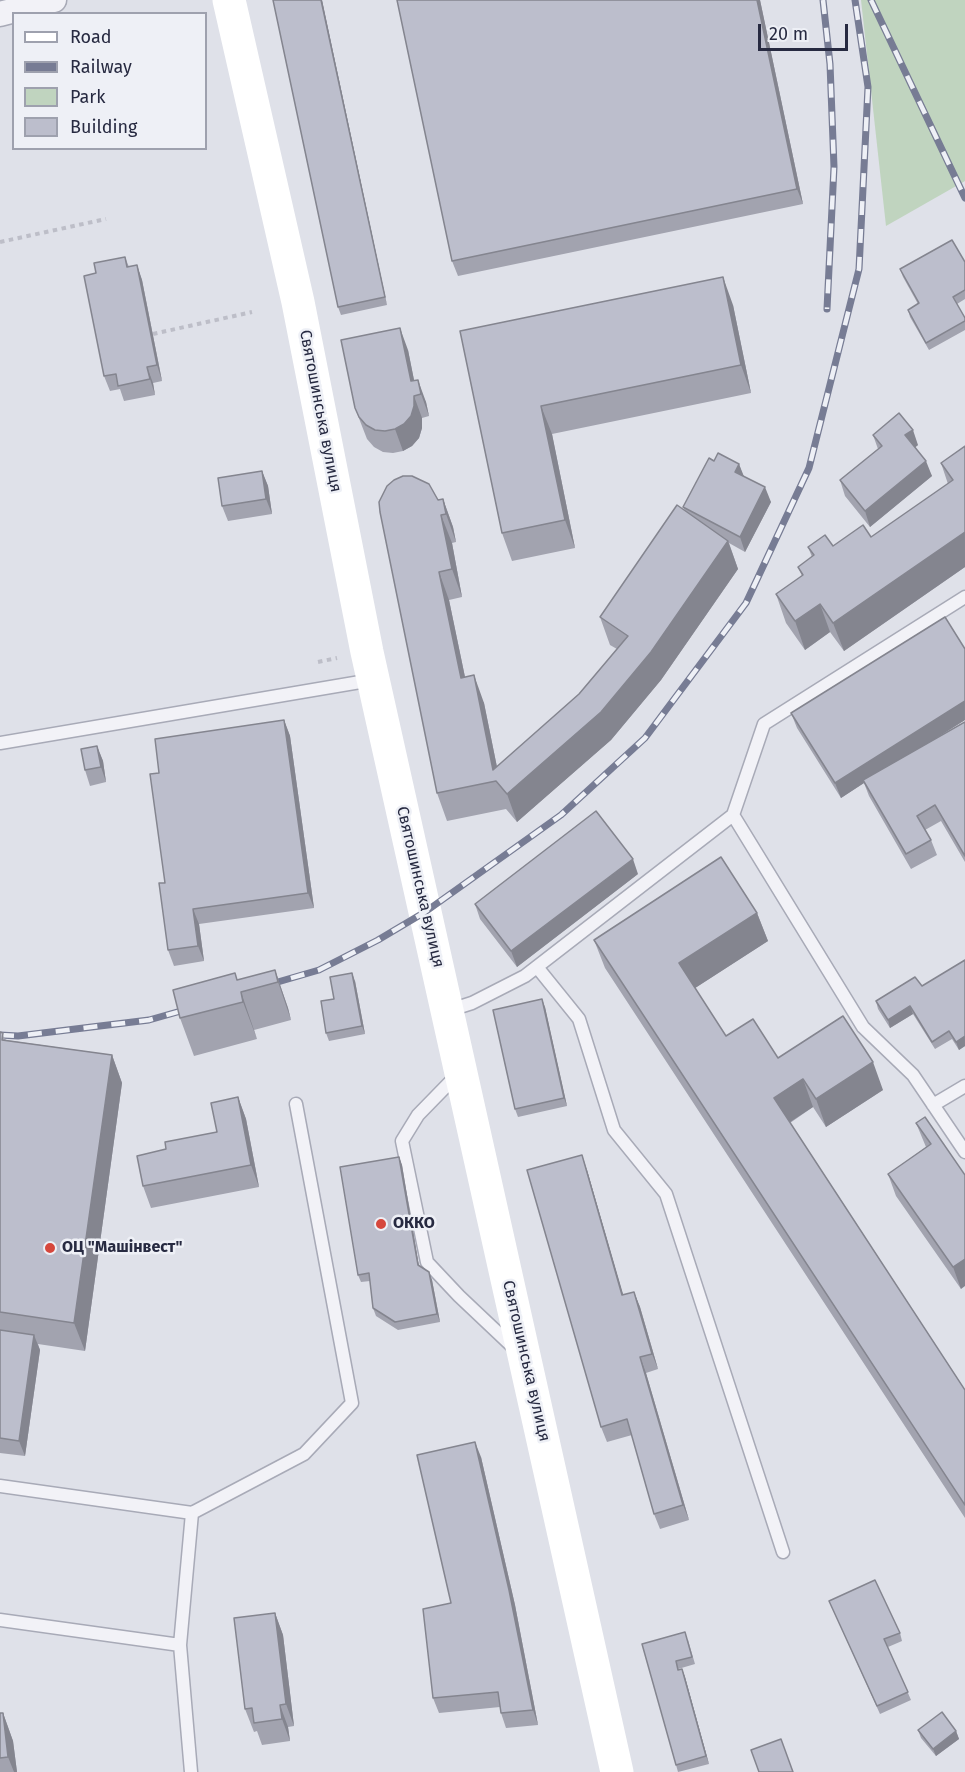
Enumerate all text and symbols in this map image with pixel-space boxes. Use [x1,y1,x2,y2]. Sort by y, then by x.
legend [12,12,207,150]
scale bar [761,12,851,50]
text: 20 m [769,23,808,45]
text: Road [70,26,112,48]
text: Railway [70,56,132,78]
text: Park [70,86,105,108]
text: Building [70,116,137,138]
street label: Святошинська вулиця [295,328,345,494]
street label: Святошинська вулиця [392,804,448,970]
place label: ОККО [393,1214,435,1234]
marker: ОККО [374,1217,388,1231]
place label: ОЦ "Машінвест" [62,1238,183,1258]
marker: ОЦ "Машінвест" [43,1241,57,1255]
street label: Святошинська вулиця [498,1278,554,1444]

